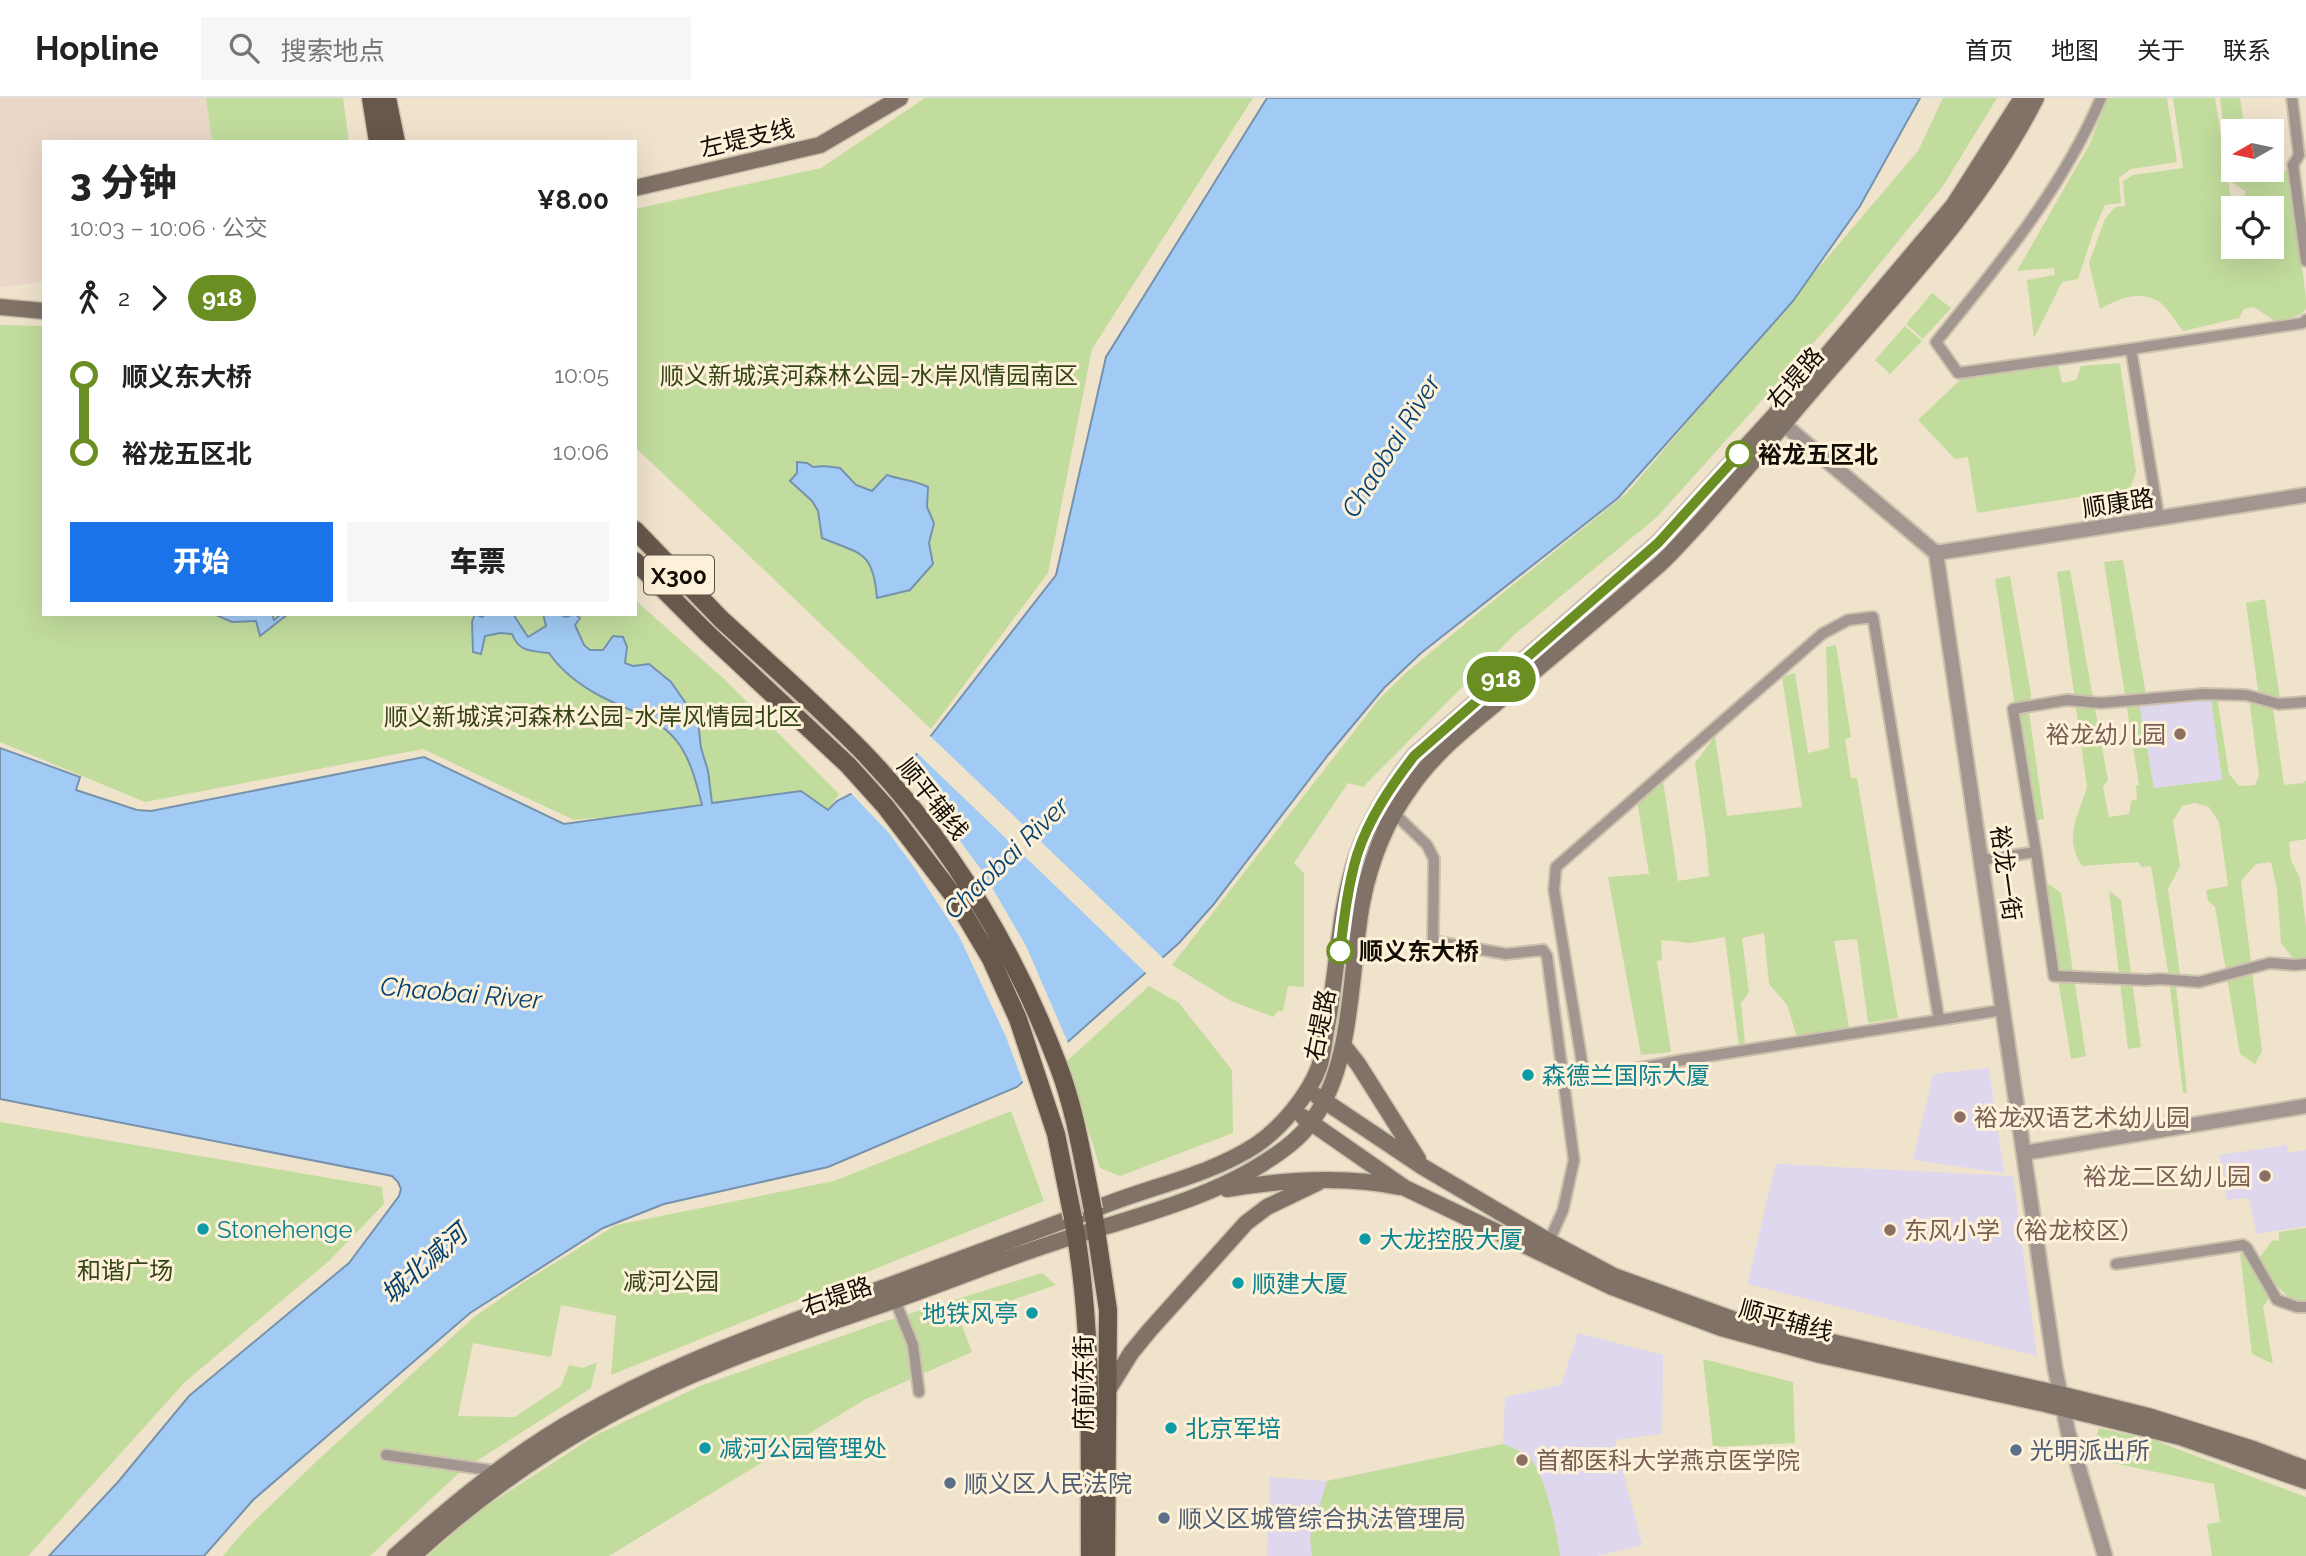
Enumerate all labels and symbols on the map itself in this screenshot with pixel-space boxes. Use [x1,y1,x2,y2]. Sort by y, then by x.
street label: 左堤支线 [697,113,797,163]
north arrow [2221,119,2284,182]
street label: 右堤路 [1760,341,1830,415]
park label: 顺义新城滨河森林公园-水岸风情园南区 [660,361,1078,390]
water label: Chaobai River [1335,368,1447,523]
place label: 裕龙五区北 [1758,440,1878,469]
marker: 裕龙五区北 [1726,441,1752,467]
street label: 顺康路 [2080,483,2156,523]
road number: X300 [644,555,714,594]
line badge: 918 [1461,656,1541,702]
park label: 顺义新城滨河森林公园-水岸风情园北区 [384,702,802,731]
place label: 裕龙幼儿园 [2046,720,2166,749]
marker: 裕龙幼儿园 [2172,726,2188,742]
street label: 顺平辅线 [892,753,974,845]
water label: Chaobai River [937,790,1075,925]
street label: 裕龙一街 [1985,823,2027,923]
place label: 顺义东大桥 [1359,937,1479,966]
marker: 顺义东大桥 [1327,938,1353,964]
water label: Chaobai River [379,971,544,1015]
street label: 右堤路 [1299,987,1341,1063]
place label: 森德兰国际大厦 [1542,1061,1710,1090]
marker: 森德兰国际大厦 [1520,1067,1536,1083]
place label: 裕龙双语艺术幼儿园 [1974,1103,2190,1132]
marker: 裕龙双语艺术幼儿园 [1952,1109,1968,1125]
place label: 裕龙二区幼儿园 [2083,1162,2251,1191]
marker: 裕龙二区幼儿园 [2257,1168,2273,1184]
place label: Stonehenge [217,1215,353,1244]
water label: 城北减河 [375,1215,477,1309]
place label: 东风小学（裕龙校区） [1904,1216,2144,1245]
marker: Stonehenge [195,1221,211,1237]
marker: 东风小学（裕龙校区） [1882,1222,1898,1238]
place label: 大龙控股大厦 [1379,1225,1523,1254]
marker: 大龙控股大厦 [1357,1231,1373,1247]
park label: 和谐广场 [77,1256,173,1285]
park label: 减河公园 [623,1267,719,1296]
place label: 顺建大厦 [1252,1269,1348,1298]
street label: 右堤路 [798,1271,876,1321]
marker: 顺建大厦 [1230,1275,1246,1291]
street label: 顺平辅线 [1736,1294,1836,1346]
place label: 地铁风亭 [922,1299,1018,1328]
marker: 地铁风亭 [1024,1305,1040,1321]
street label: 府前东街 [1069,1335,1098,1431]
place label: 北京军培 [1185,1414,1281,1443]
marker: 北京军培 [1163,1420,1179,1436]
place label: 减河公园管理处 [719,1434,887,1463]
place label: 光明派出所 [2030,1436,2150,1465]
marker: 减河公园管理处 [697,1440,713,1456]
marker: 光明派出所 [2008,1442,2024,1458]
place label: 首都医科大学燕京医学院 [1536,1446,1800,1475]
marker: 首都医科大学燕京医学院 [1514,1452,1530,1468]
place label: 顺义区人民法院 [964,1469,1132,1498]
marker: 顺义区人民法院 [942,1475,958,1491]
place label: 顺义区城管综合执法管理局 [1178,1504,1466,1533]
marker: 顺义区城管综合执法管理局 [1156,1510,1172,1526]

